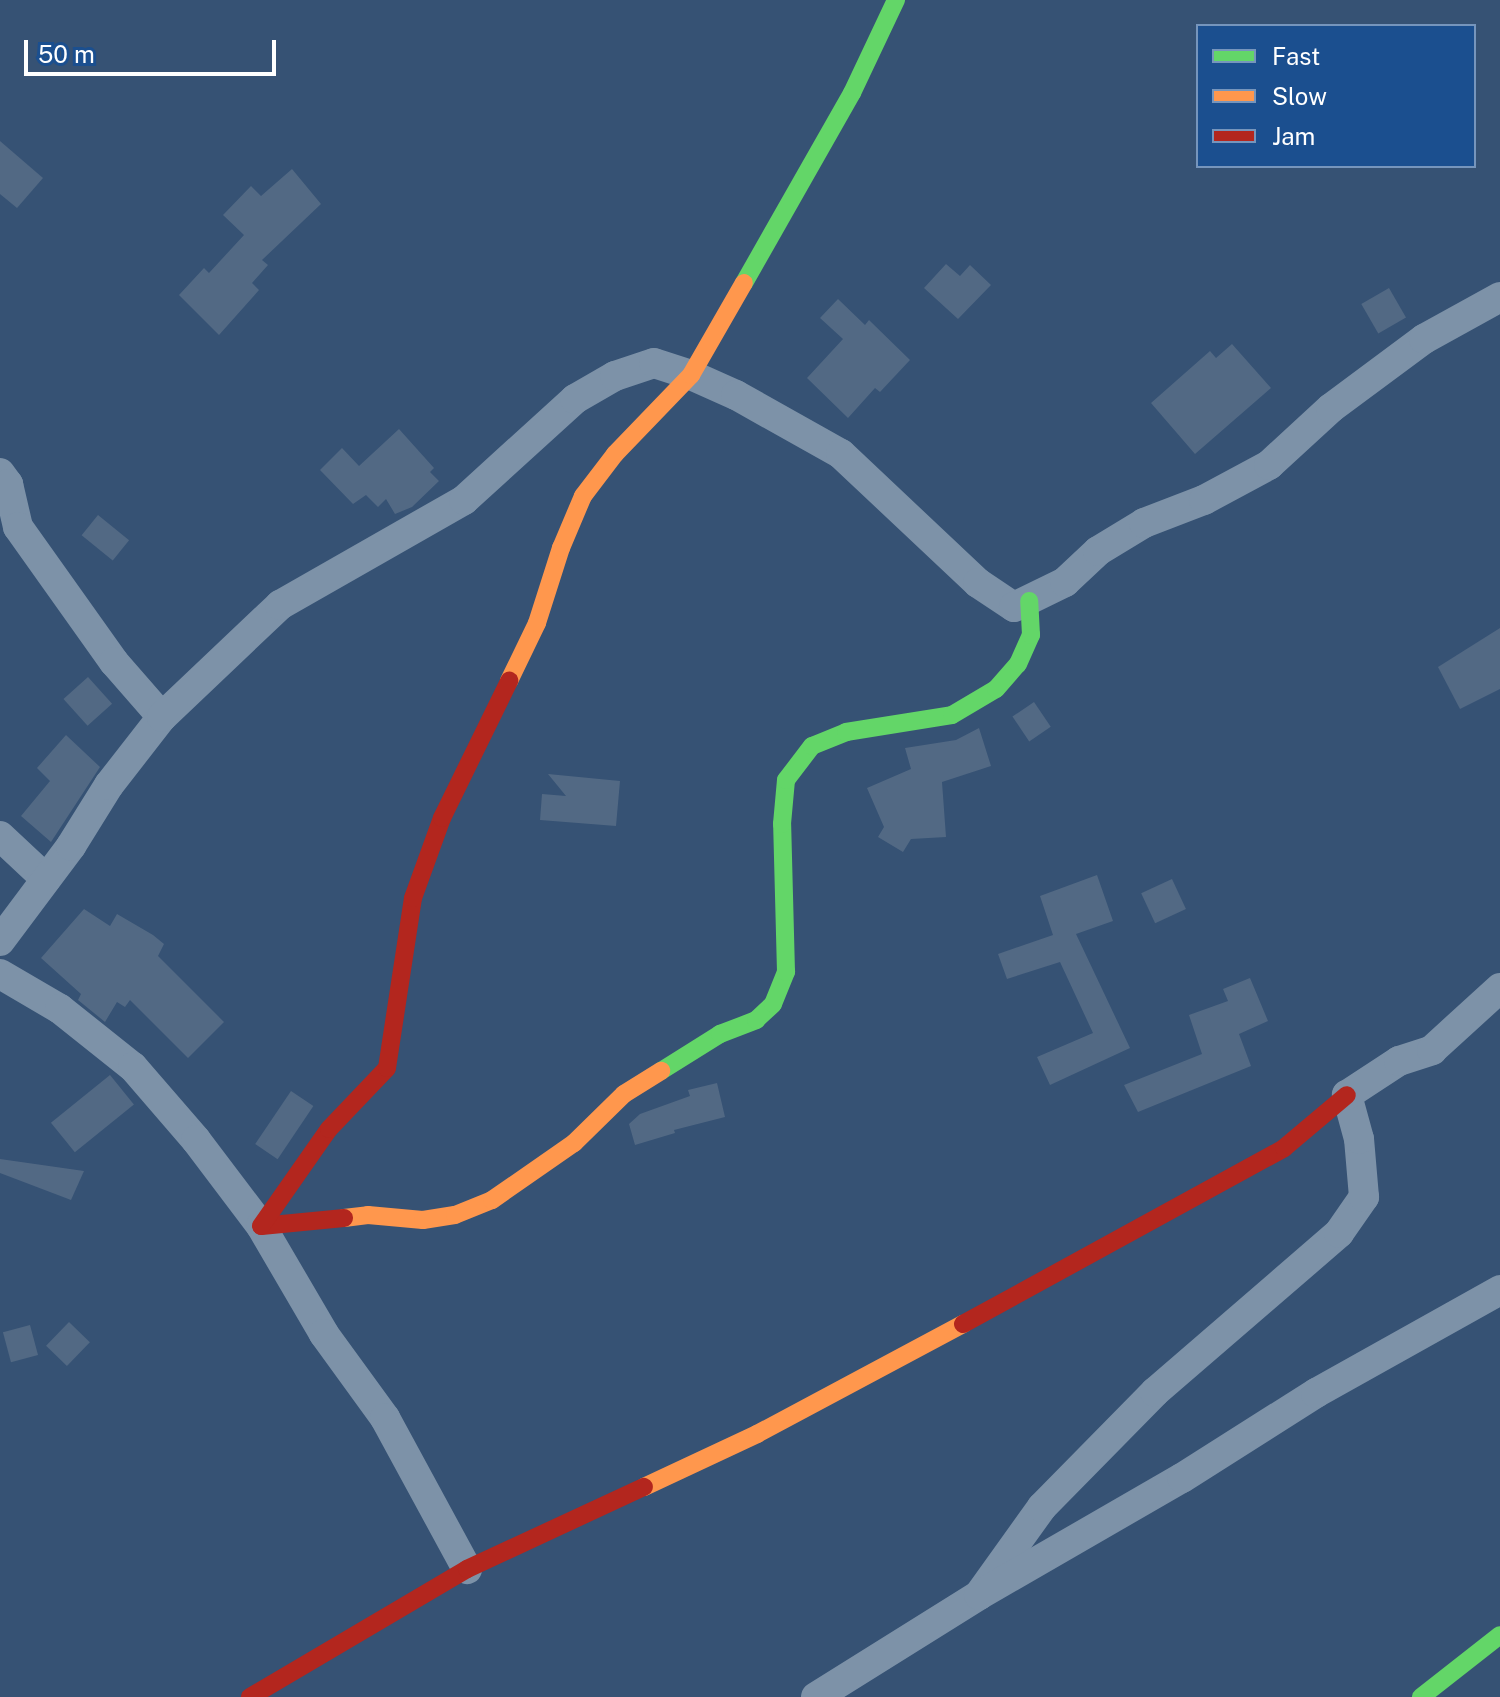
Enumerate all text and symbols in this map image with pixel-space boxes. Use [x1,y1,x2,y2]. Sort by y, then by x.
scale bar [28,24,280,74]
legend [1196,24,1476,168]
text: 50 m [38,40,95,68]
text: Fast [1272,42,1320,70]
text: Slow [1272,82,1327,110]
text: Jam [1272,122,1315,150]

